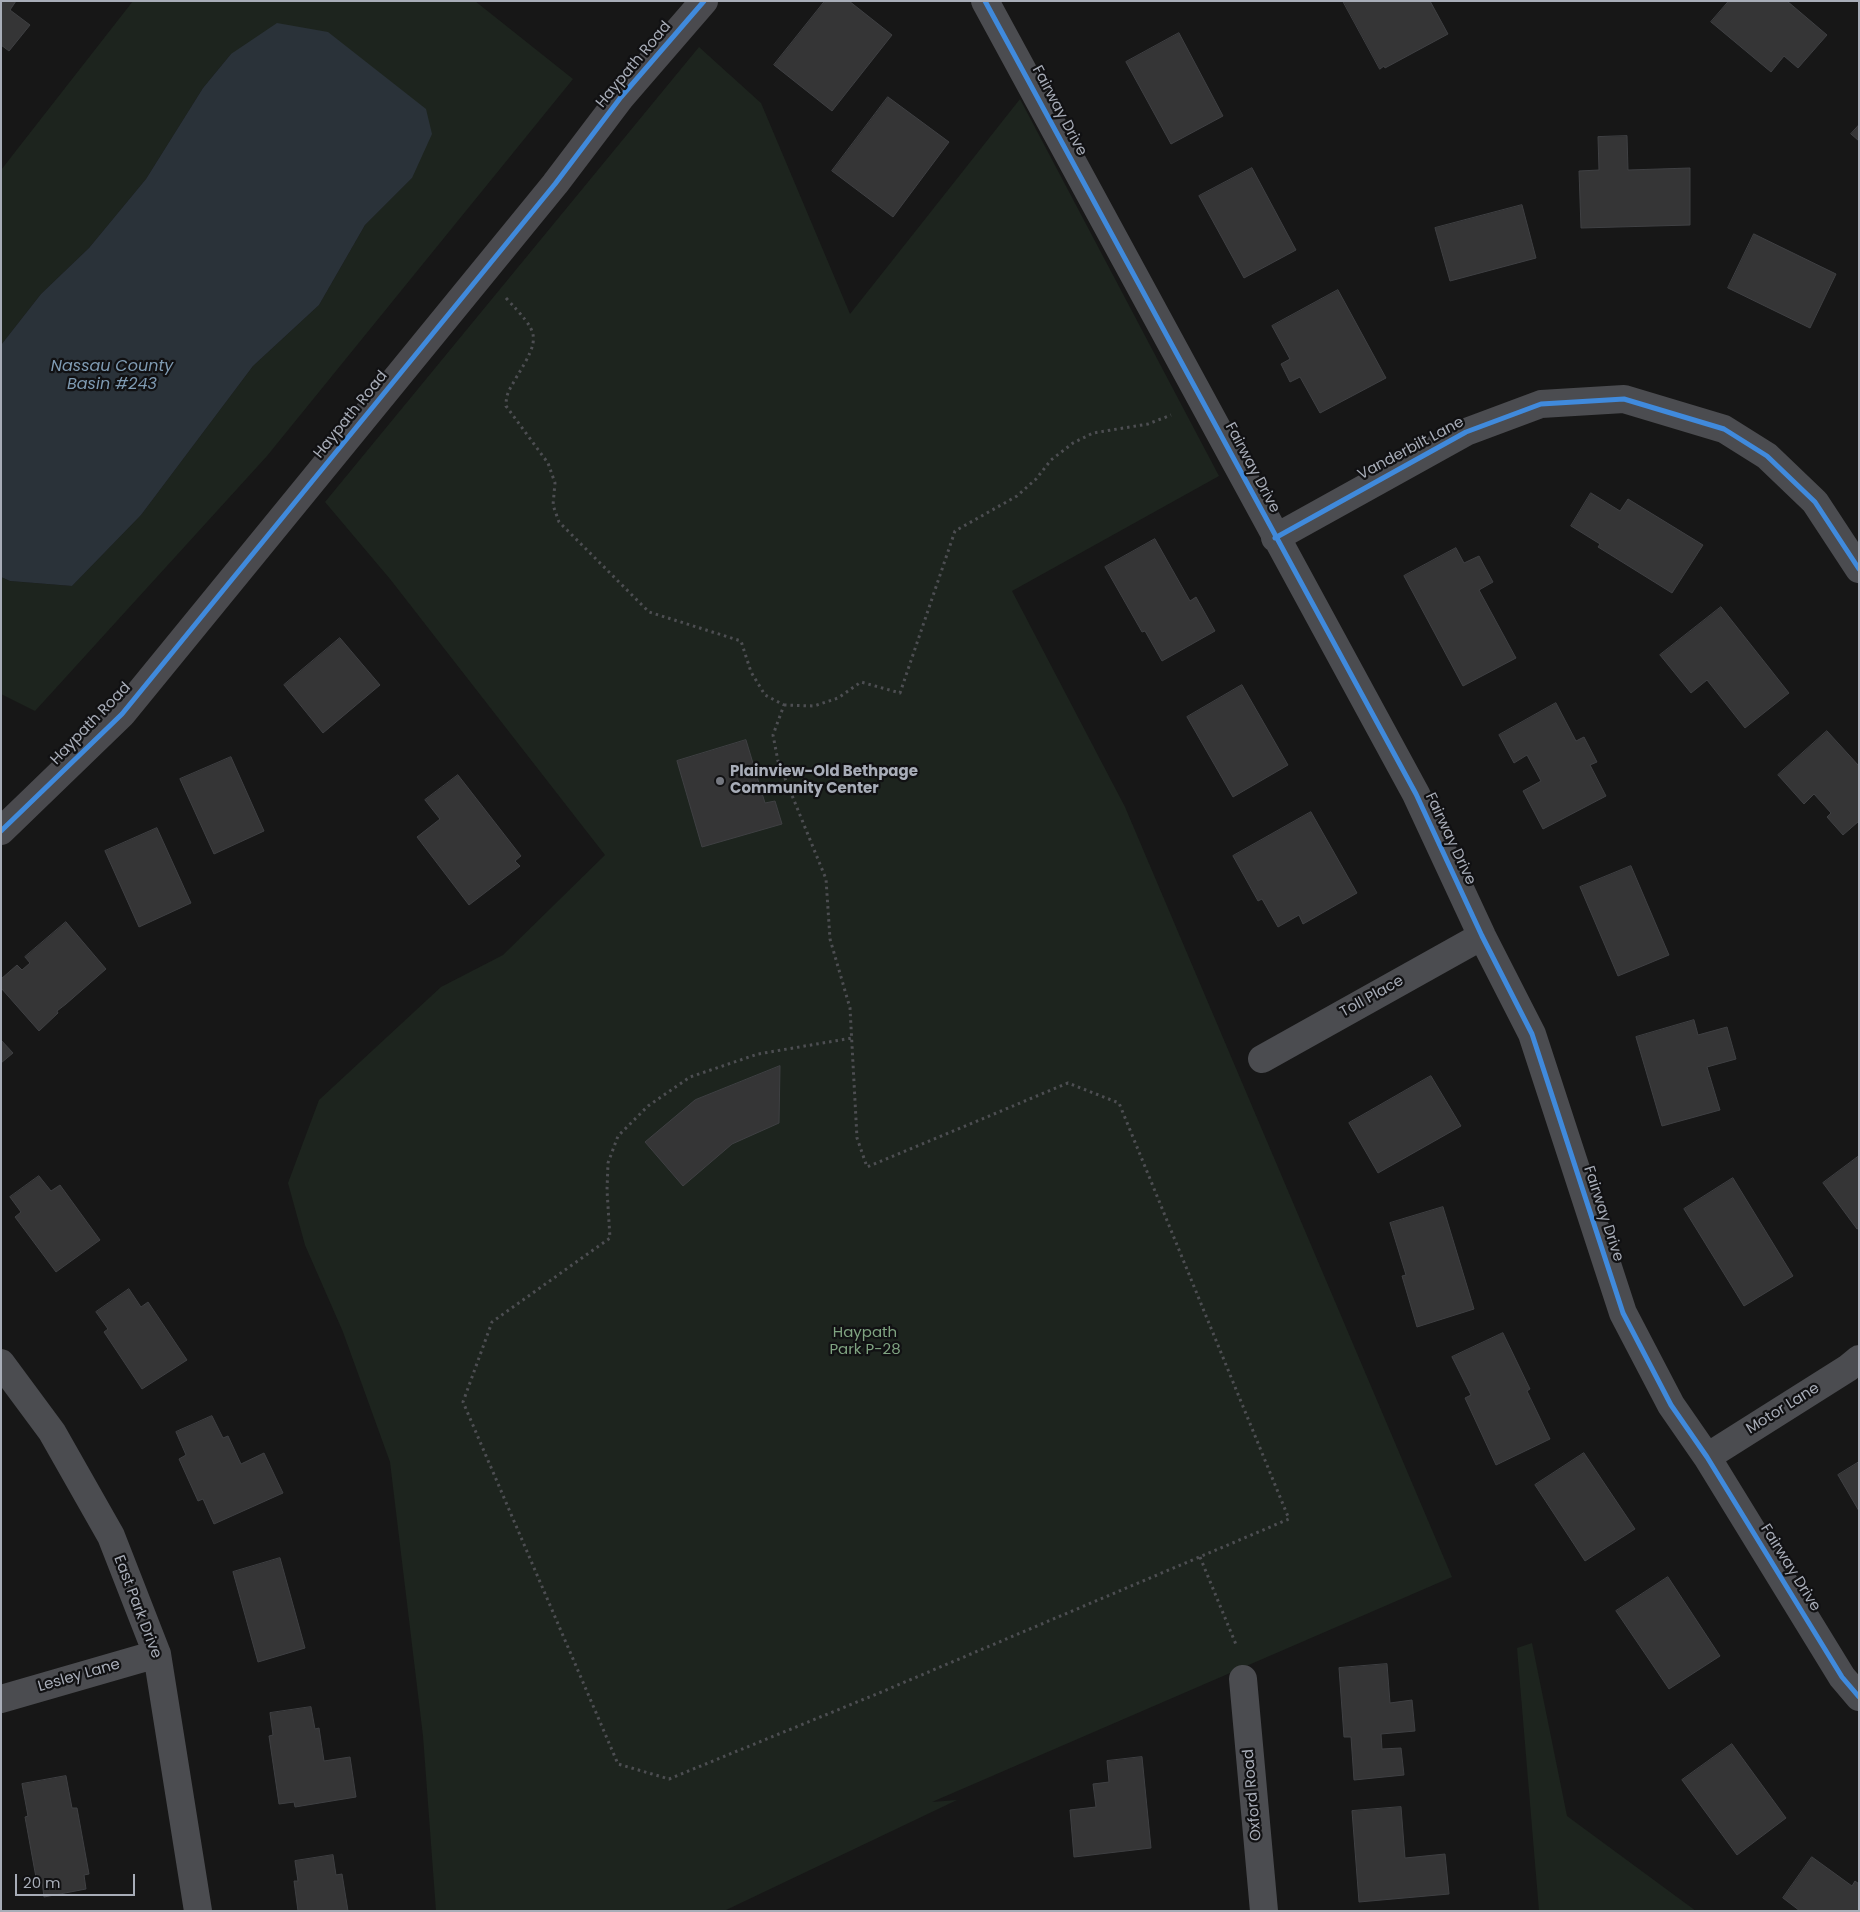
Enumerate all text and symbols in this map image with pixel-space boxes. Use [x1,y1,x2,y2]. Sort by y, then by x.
street label: Haypath Road [593,18,675,112]
street label: Fairway Drive [1028,63,1090,159]
water label: Nassau County Basin #243 [51,357,173,395]
street label: Haypath Road [310,368,392,462]
street label: Vanderbilt Lane [1355,413,1467,485]
street label: Fairway Drive [1221,420,1283,516]
street label: Haypath Road [47,679,135,769]
place label: Plainview-Old Bethpage Community Center [730,763,918,798]
marker: Plainview-Old Bethpage Community Center [714,775,726,787]
street label: Fairway Drive [1421,790,1479,888]
street label: Toll Place [1337,972,1407,1022]
street label: Fairway Drive [1579,1164,1627,1264]
park label: Haypath Park P-28 [829,1324,901,1359]
street label: Motor Lane [1743,1379,1823,1439]
street label: Fairway Drive [1756,1521,1824,1615]
street label: East Park Drive [109,1553,165,1661]
street label: Lesley Lane [36,1656,122,1696]
street label: Oxford Road [1240,1748,1266,1842]
scale bar [18,1864,138,1896]
text: 20 m [23,1872,61,1893]

